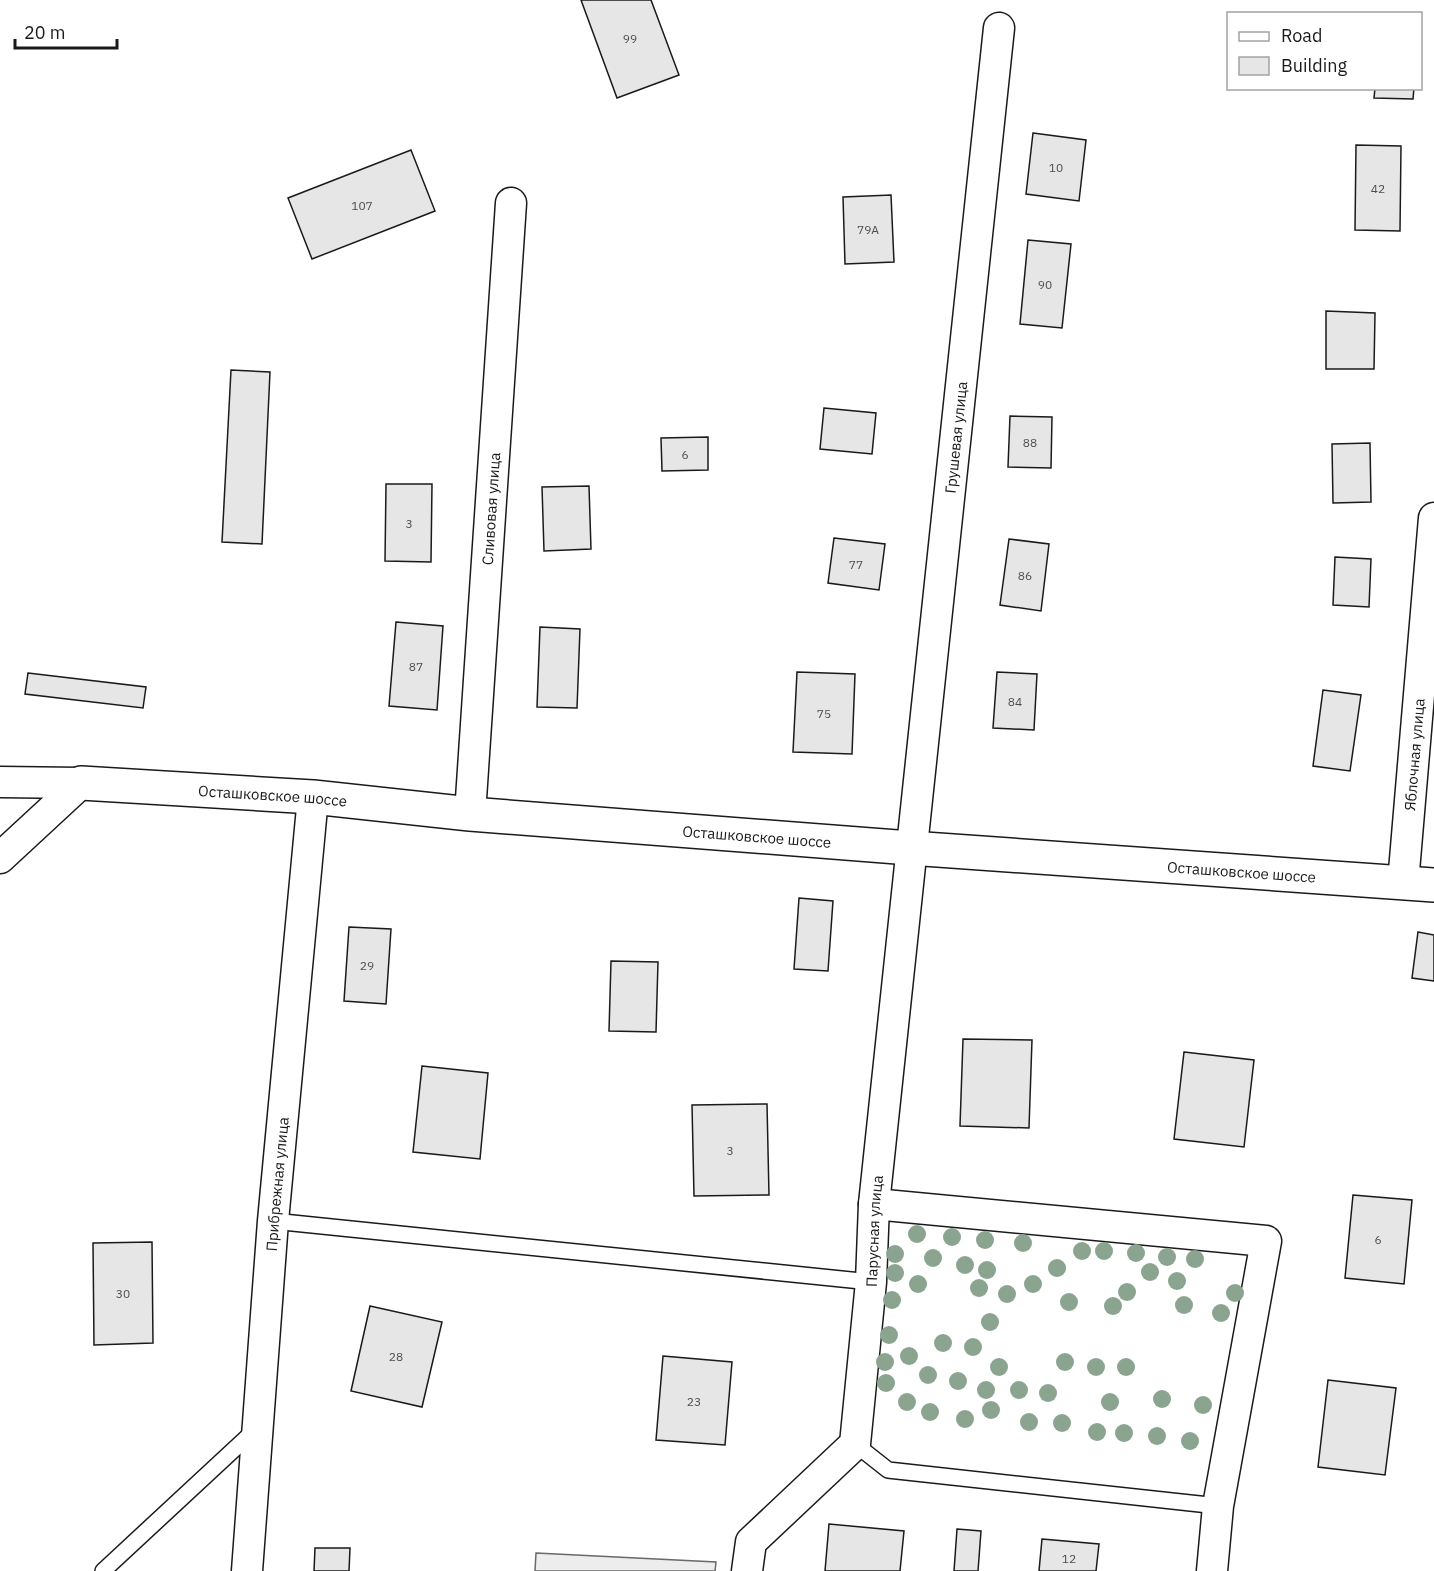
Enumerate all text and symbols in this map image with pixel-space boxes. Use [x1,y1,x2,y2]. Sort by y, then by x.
scale bar [15,12,117,50]
legend [1227,12,1422,90]
text: 20 m [24,21,66,44]
text: Road [1281,24,1322,47]
house number: 99 [623,31,637,46]
text: Building [1281,54,1348,77]
house number: 10 [1049,160,1063,175]
house number: 42 [1371,181,1385,196]
house number: 107 [351,198,373,213]
house number: 79А [857,222,879,237]
house number: 90 [1038,277,1052,292]
street label: Грушевая улица [940,380,971,494]
house number: 88 [1023,435,1037,450]
house number: 6 [681,447,689,462]
street label: Сливовая улица [477,452,504,566]
house number: 3 [405,516,413,531]
house number: 77 [849,557,863,572]
house number: 86 [1018,568,1032,583]
house number: 87 [409,659,423,674]
house number: 84 [1008,694,1022,709]
street label: Яблочная улица [1400,697,1428,812]
house number: 75 [817,706,831,721]
street label: Осташковское шоссе [198,781,348,810]
street label: Осташковское шоссе [682,821,832,851]
street label: Осташковское шоссе [1166,857,1317,886]
house number: 29 [360,958,374,973]
street label: Прибрежная улица [261,1116,292,1252]
house number: 3 [726,1143,734,1158]
street label: Парусная улица [861,1174,887,1287]
house number: 6 [1374,1232,1382,1247]
house number: 30 [116,1286,130,1301]
house number: 28 [389,1349,403,1364]
house number: 23 [687,1394,701,1409]
house number: 12 [1062,1551,1076,1566]

